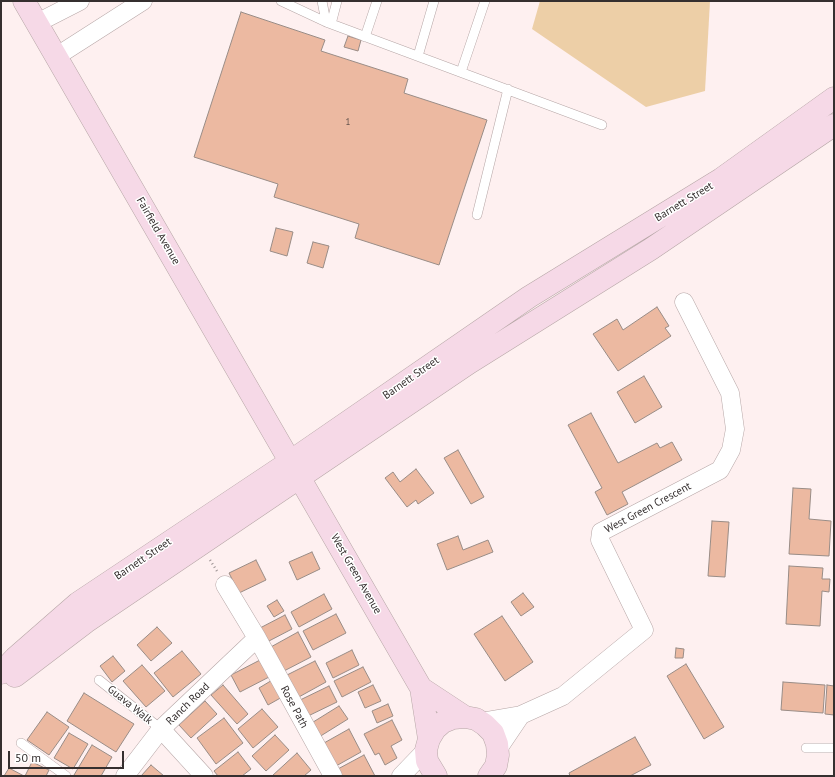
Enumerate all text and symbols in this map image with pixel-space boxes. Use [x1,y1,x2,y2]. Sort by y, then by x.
house number: 1 [346,117,350,127]
street label: Barnett Street [652,179,716,225]
street label: Fairfield Avenue [133,195,183,267]
street label: Barnett Street [380,354,442,402]
street label: West Green Crescent [602,480,694,536]
street label: West Green Avenue [328,532,384,616]
street label: Barnett Street [112,535,174,583]
street label: Ranch Road [164,680,212,728]
street label: Guava Walk [105,683,155,727]
street label: Rose Path [277,684,311,730]
scale bar [10,743,126,769]
text: 50 m [15,750,41,765]

